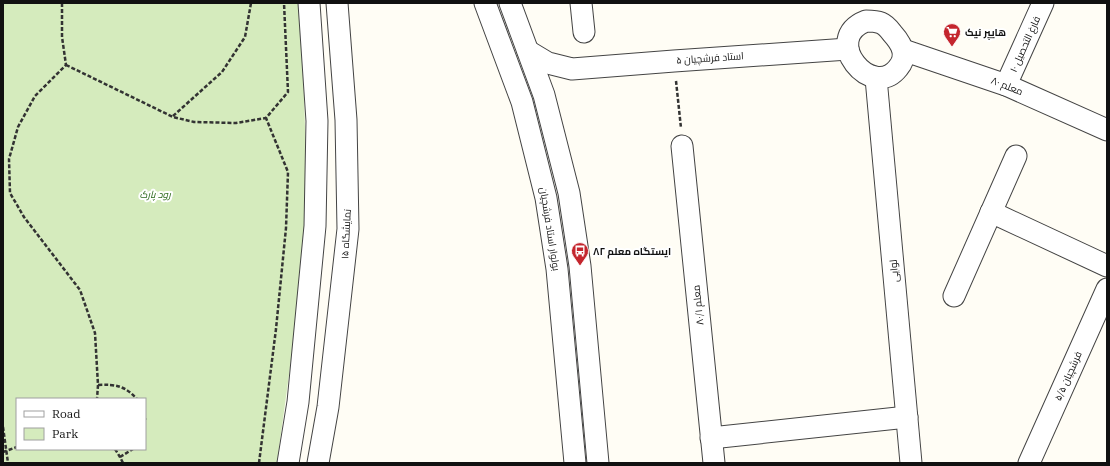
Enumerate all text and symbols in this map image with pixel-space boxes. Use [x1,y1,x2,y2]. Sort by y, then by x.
street label: فارغ التحصیل ۱۰ [1007,14,1043,74]
supermarket icon: هایپر نیک [942,22,962,47]
place label: هایپر نیک [965,26,1006,40]
street label: استاد فرشچیان ۵ [676,49,744,67]
street label: معلم ۸۰ [989,74,1025,99]
street label: بولوار استاد فرشچیان [537,186,563,272]
park label: رود پارک [139,188,172,202]
street label: نمایشگاه ۱۵ [338,208,354,260]
bus stop icon: ایستگاه معلم ۸۲ [570,241,590,266]
place label: ایستگاه معلم ۸۲ [593,245,671,259]
street label: لوایی [887,259,901,283]
street label: معلم ۸۰/۱ [689,284,708,326]
street label: فرشچیان ۵/۵ [1051,349,1085,403]
legend [16,398,146,450]
text: Road [52,406,81,421]
text: Park [52,426,78,441]

